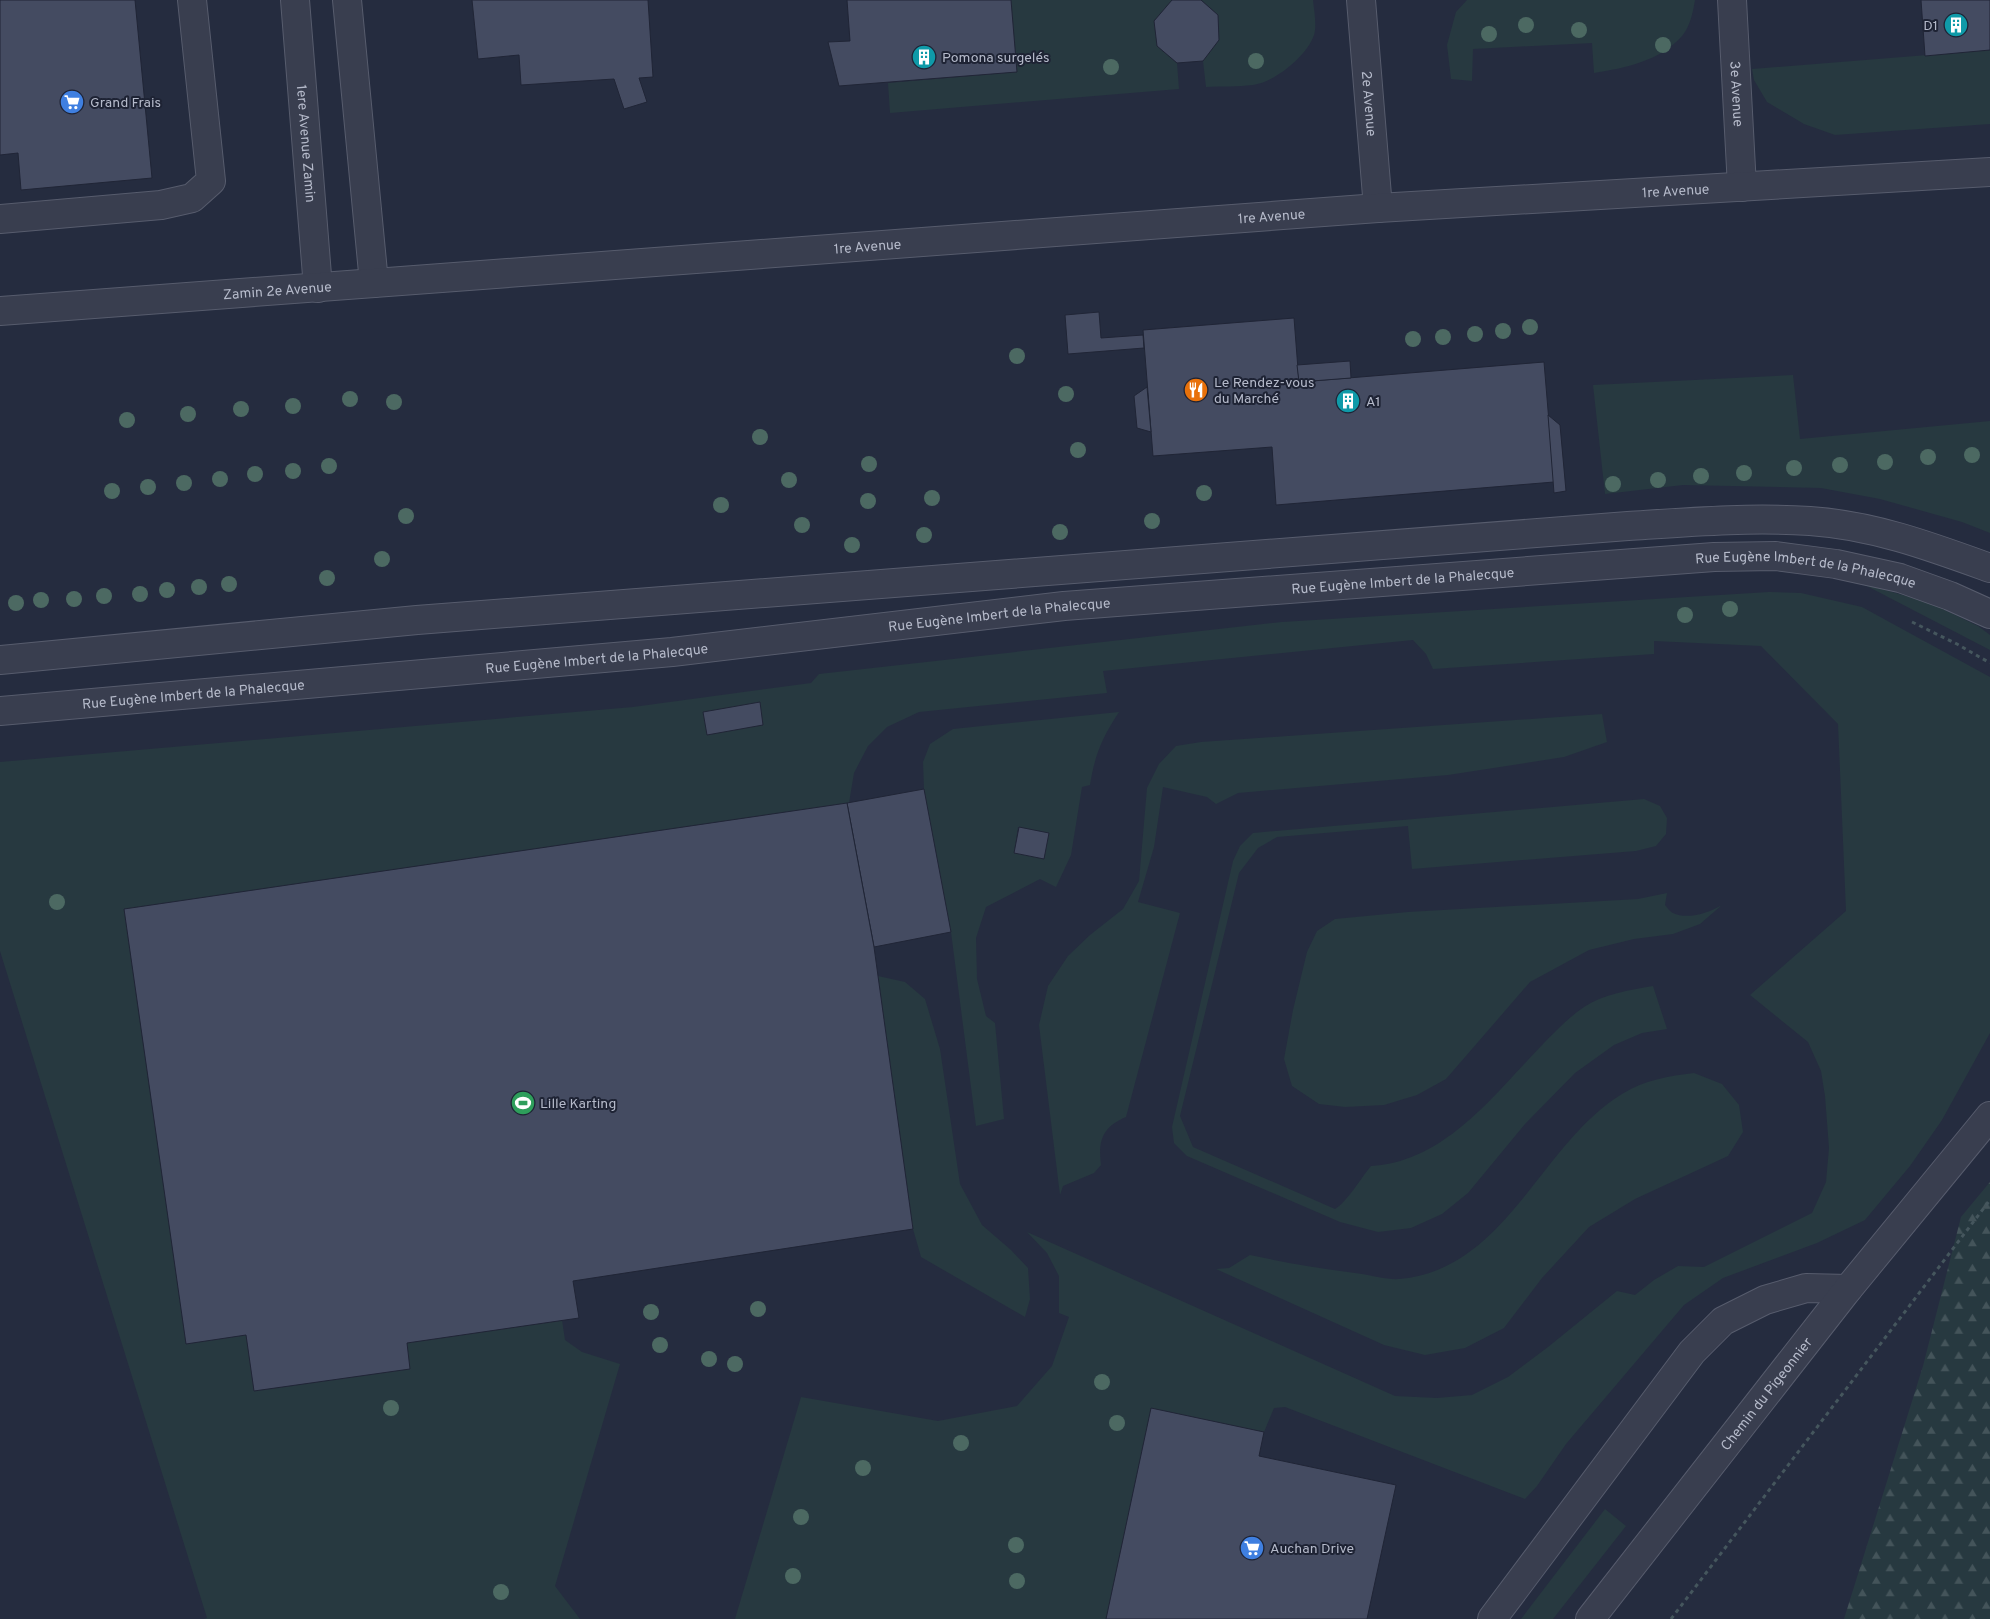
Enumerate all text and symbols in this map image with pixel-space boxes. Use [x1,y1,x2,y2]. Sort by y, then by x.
building icon: D1 [1943,12,1969,38]
place label: D1 [1923,18,1938,35]
building icon: Pomona surgelés [911,44,937,70]
place label: Pomona surgelés [942,50,1050,67]
street label: 3e Avenue [1725,61,1746,127]
street label: 2e Avenue [1357,70,1379,137]
street label: 1ere Avenue Zamin [292,84,318,203]
supermarket icon: Grand Frais [59,89,85,115]
place label: Grand Frais [90,95,161,112]
street label: 1re Avenue [1642,182,1710,202]
street label: 1re Avenue [1237,206,1306,228]
street label: 1re Avenue [833,237,902,259]
street label: Zamin 2e Avenue [222,279,332,304]
place label: Le Rendez-vous du Marché [1214,375,1315,408]
restaurant icon: Le Rendez-vous du Marché [1183,377,1209,403]
building icon: A1 [1335,388,1361,414]
place label: A1 [1366,394,1381,411]
street label: Rue Eugène Imbert de la Phalecque [1695,549,1918,593]
street label: Rue Eugène Imbert de la Phalecque [1291,565,1515,599]
street label: Rue Eugène Imbert de la Phalecque [887,596,1111,637]
street label: Rue Eugène Imbert de la Phalecque [485,641,709,678]
street label: Rue Eugène Imbert de la Phalecque [81,677,305,714]
sports icon: Lille Karting [510,1090,536,1116]
place label: Lille Karting [540,1096,616,1113]
street label: Chemin du Pigeonnier [1718,1334,1817,1455]
supermarket icon: Auchan Drive [1239,1535,1265,1561]
place label: Auchan Drive [1270,1541,1354,1558]

